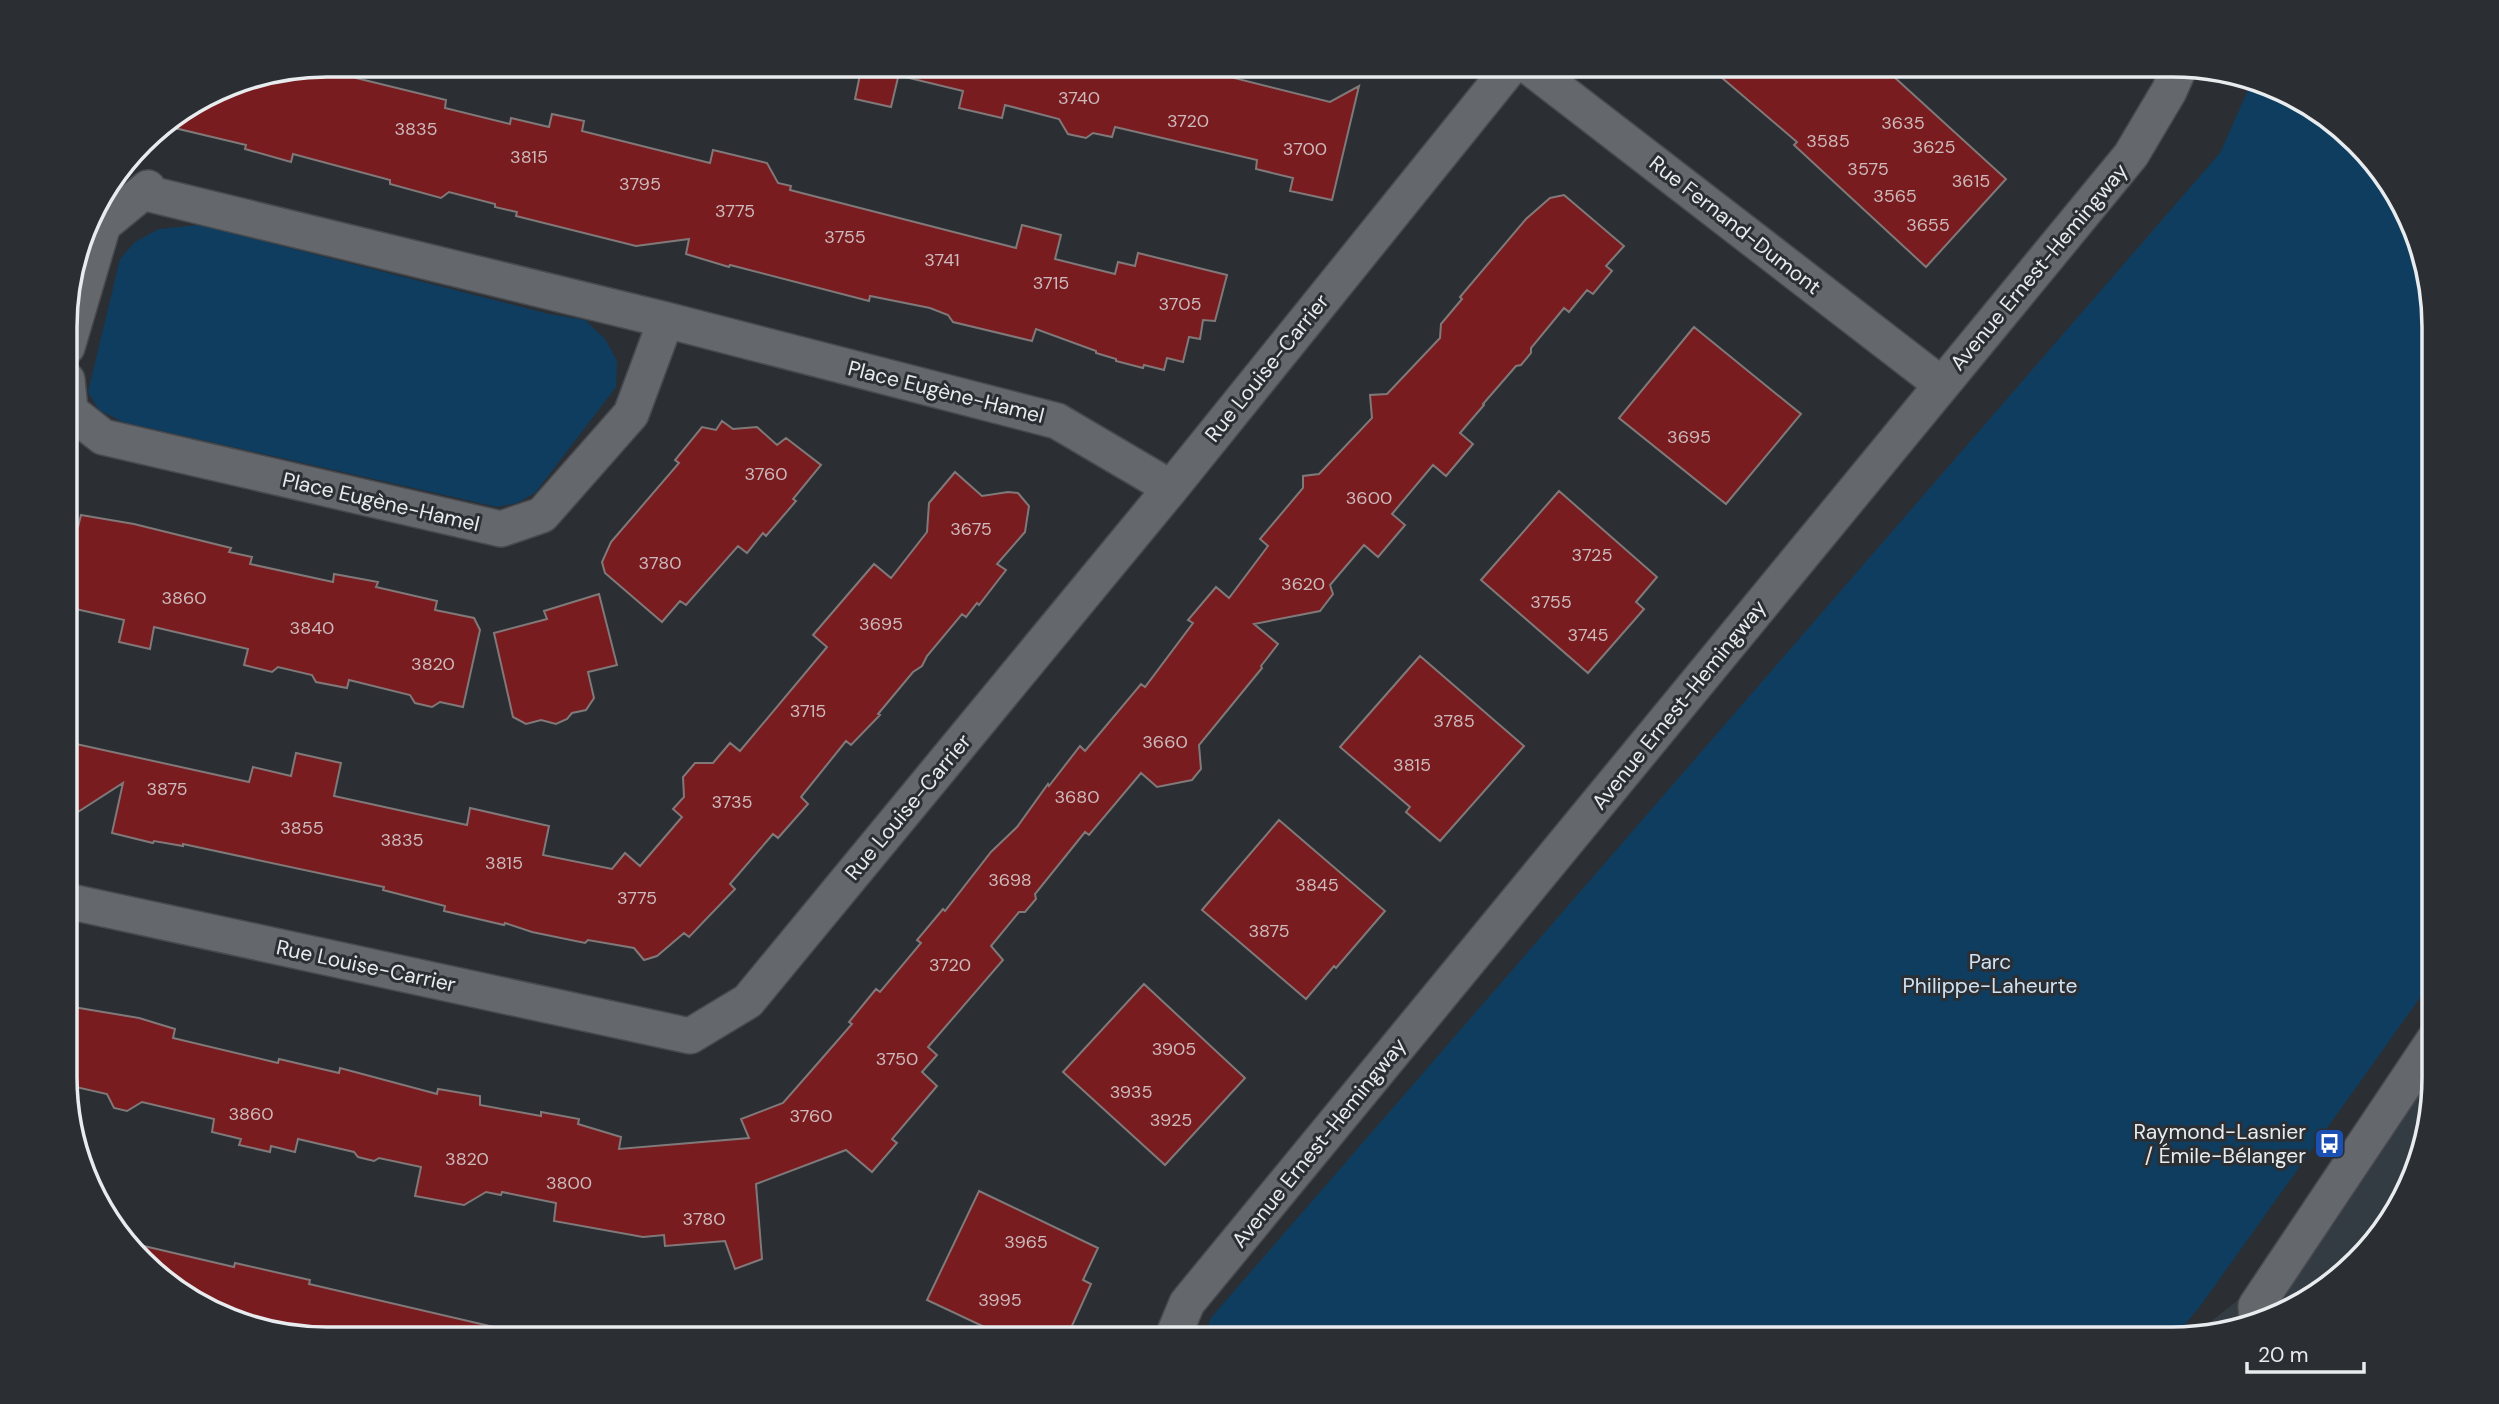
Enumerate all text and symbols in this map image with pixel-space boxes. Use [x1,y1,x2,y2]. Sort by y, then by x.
house number: 3740 [1058,86,1100,110]
house number: 3720 [1167,109,1209,133]
house number: 3635 [1881,111,1925,135]
house number: 3835 [394,117,438,141]
house number: 3585 [1806,129,1850,153]
house number: 3625 [1913,135,1955,159]
house number: 3700 [1283,137,1327,161]
house number: 3815 [510,145,548,169]
street label: Rue Fernand-Dumont [1643,149,1827,301]
house number: 3575 [1847,157,1889,181]
street label: Avenue Ernest-Hemingway [1944,157,2134,377]
house number: 3615 [1952,169,1990,193]
house number: 3795 [619,172,661,196]
house number: 3565 [1873,184,1917,208]
house number: 3775 [715,199,755,223]
house number: 3655 [1906,213,1950,237]
house number: 3755 [824,225,866,249]
house number: 3741 [924,248,960,272]
house number: 3715 [1033,271,1069,295]
street label: Rue Louise-Carrier [1199,288,1336,448]
house number: 3705 [1159,292,1201,316]
street label: Place Eugène-Hamel [845,354,1047,430]
house number: 3695 [1667,425,1711,449]
house number: 3760 [744,462,788,486]
street label: Place Eugène-Hamel [280,466,482,538]
house number: 3600 [1346,486,1392,510]
house number: 3675 [950,517,992,541]
house number: 3725 [1572,543,1612,567]
house number: 3780 [639,551,681,575]
house number: 3620 [1281,572,1325,596]
house number: 3860 [161,586,207,610]
house number: 3755 [1530,590,1572,614]
street label: Avenue Ernest-Hemingway [1586,594,1773,816]
house number: 3695 [859,612,903,636]
house number: 3840 [290,616,334,640]
house number: 3745 [1568,623,1608,647]
house number: 3820 [411,652,455,676]
house number: 3715 [790,699,826,723]
house number: 3785 [1433,709,1475,733]
street label: Rue Louise-Carrier [839,728,978,886]
house number: 3660 [1142,730,1188,754]
house number: 3815 [1393,753,1431,777]
house number: 3875 [146,777,188,801]
house number: 3680 [1054,785,1100,809]
house number: 3735 [711,790,753,814]
house number: 3855 [280,816,324,840]
house number: 3835 [380,828,424,852]
house number: 3815 [485,851,523,875]
house number: 3698 [988,868,1032,892]
house number: 3845 [1295,873,1339,897]
house number: 3775 [617,886,657,910]
house number: 3875 [1248,919,1290,943]
street label: Rue Louise-Carrier [274,933,459,999]
park label: Parc Philippe-Laheurte [1903,948,2077,1000]
house number: 3720 [929,953,971,977]
street label: Avenue Ernest-Hemingway [1226,1032,1413,1254]
house number: 3905 [1152,1037,1196,1061]
house number: 3750 [876,1047,918,1071]
house number: 3935 [1110,1080,1152,1104]
house number: 3860 [228,1102,274,1126]
house number: 3760 [789,1104,833,1128]
house number: 3925 [1150,1108,1192,1132]
place label: Raymond-Lasnier / Émile-Bélanger [2133,1118,2306,1170]
bus stop icon: Raymond-Lasnier / Émile-Bélanger [2312,1127,2346,1161]
house number: 3820 [445,1147,489,1171]
house number: 3800 [546,1171,592,1195]
house number: 3780 [683,1207,725,1231]
house number: 3965 [1004,1230,1048,1254]
house number: 3995 [978,1288,1022,1312]
scale bar [2247,1330,2364,1374]
text: 20 m [2258,1341,2309,1369]

